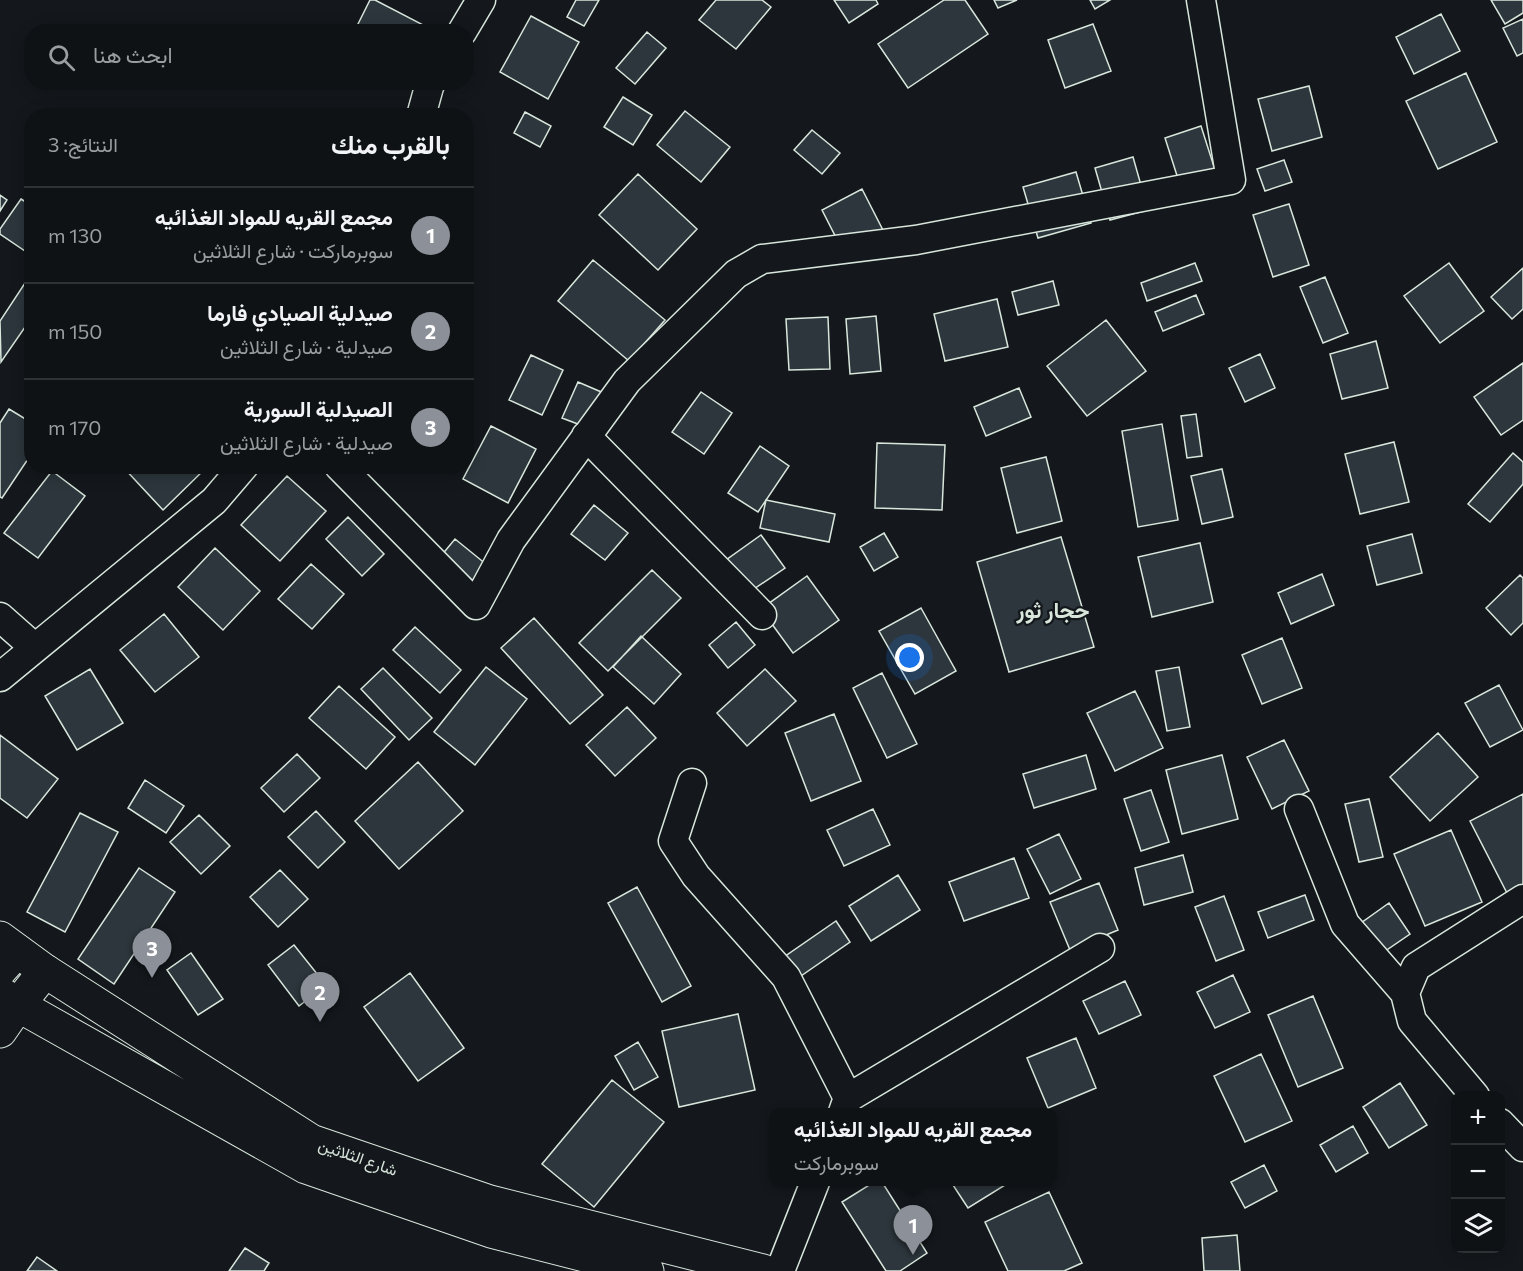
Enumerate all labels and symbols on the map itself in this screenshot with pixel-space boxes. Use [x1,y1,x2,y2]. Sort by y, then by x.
district label: حجار ثور [1015,596,1090,624]
your location [895,643,924,672]
pin: 3 [132,928,172,978]
pin: 2 [300,972,340,1022]
street label: شارع الثلاثين [315,1134,400,1182]
pin: 1 [894,1206,932,1255]

